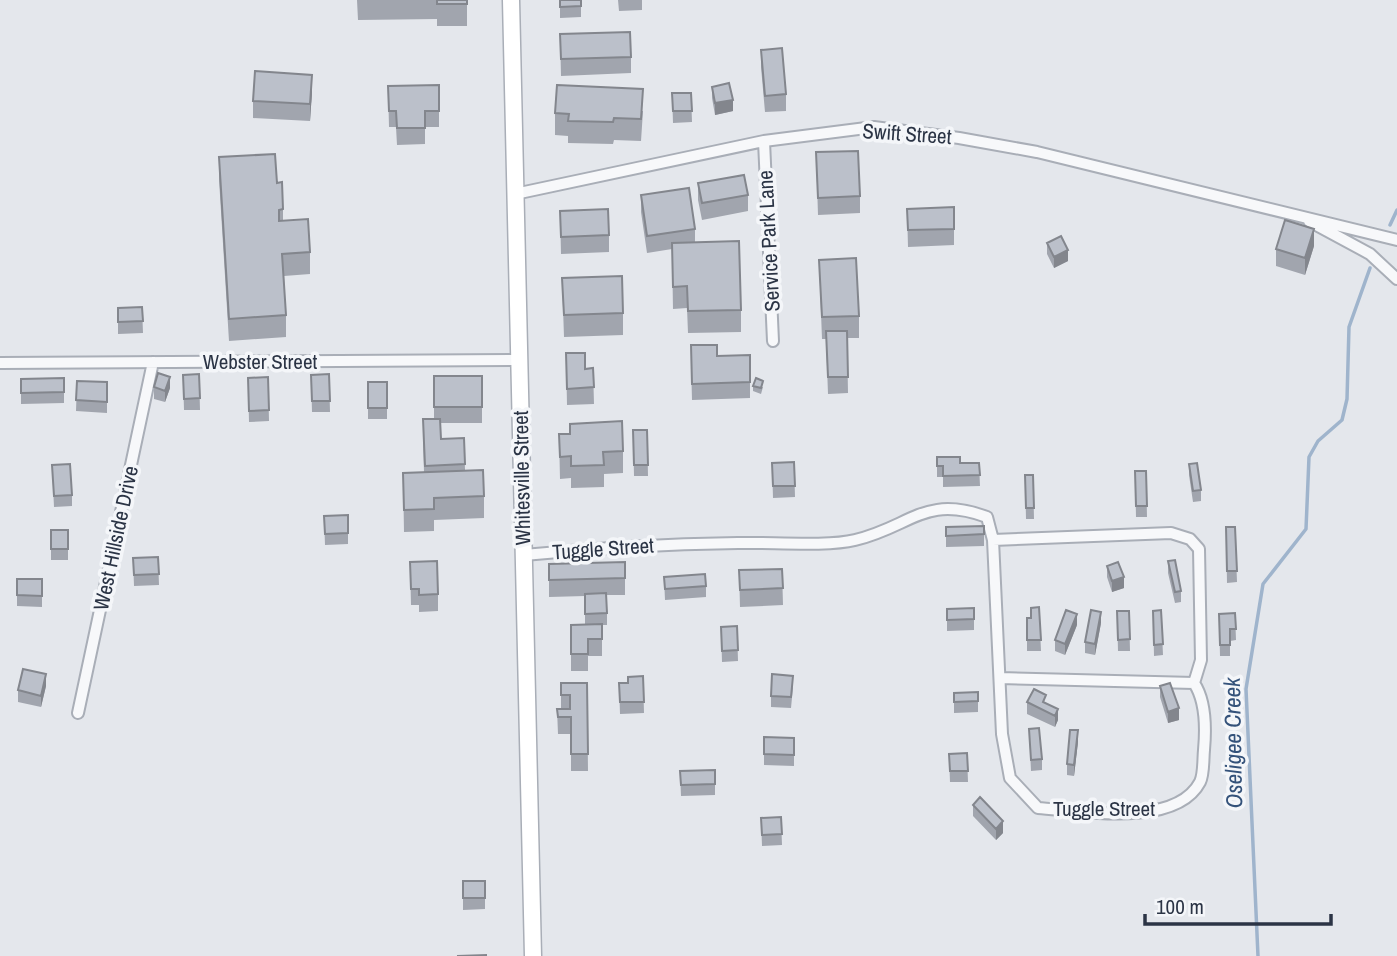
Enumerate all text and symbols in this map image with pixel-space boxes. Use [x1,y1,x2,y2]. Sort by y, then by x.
street label: Swift Street [862,116,953,151]
street label: Service Park Lane [750,170,787,313]
street label: Webster Street [203,347,317,376]
street label: Whitesville Street [506,410,537,546]
street label: West Hillside Drive [86,463,145,613]
street label: Tuggle Street [551,530,655,567]
water label: Oseligee Creek [1216,676,1249,809]
street label: Tuggle Street [1053,794,1155,823]
scale bar [1145,883,1330,927]
text: 100 m [1156,892,1204,921]

